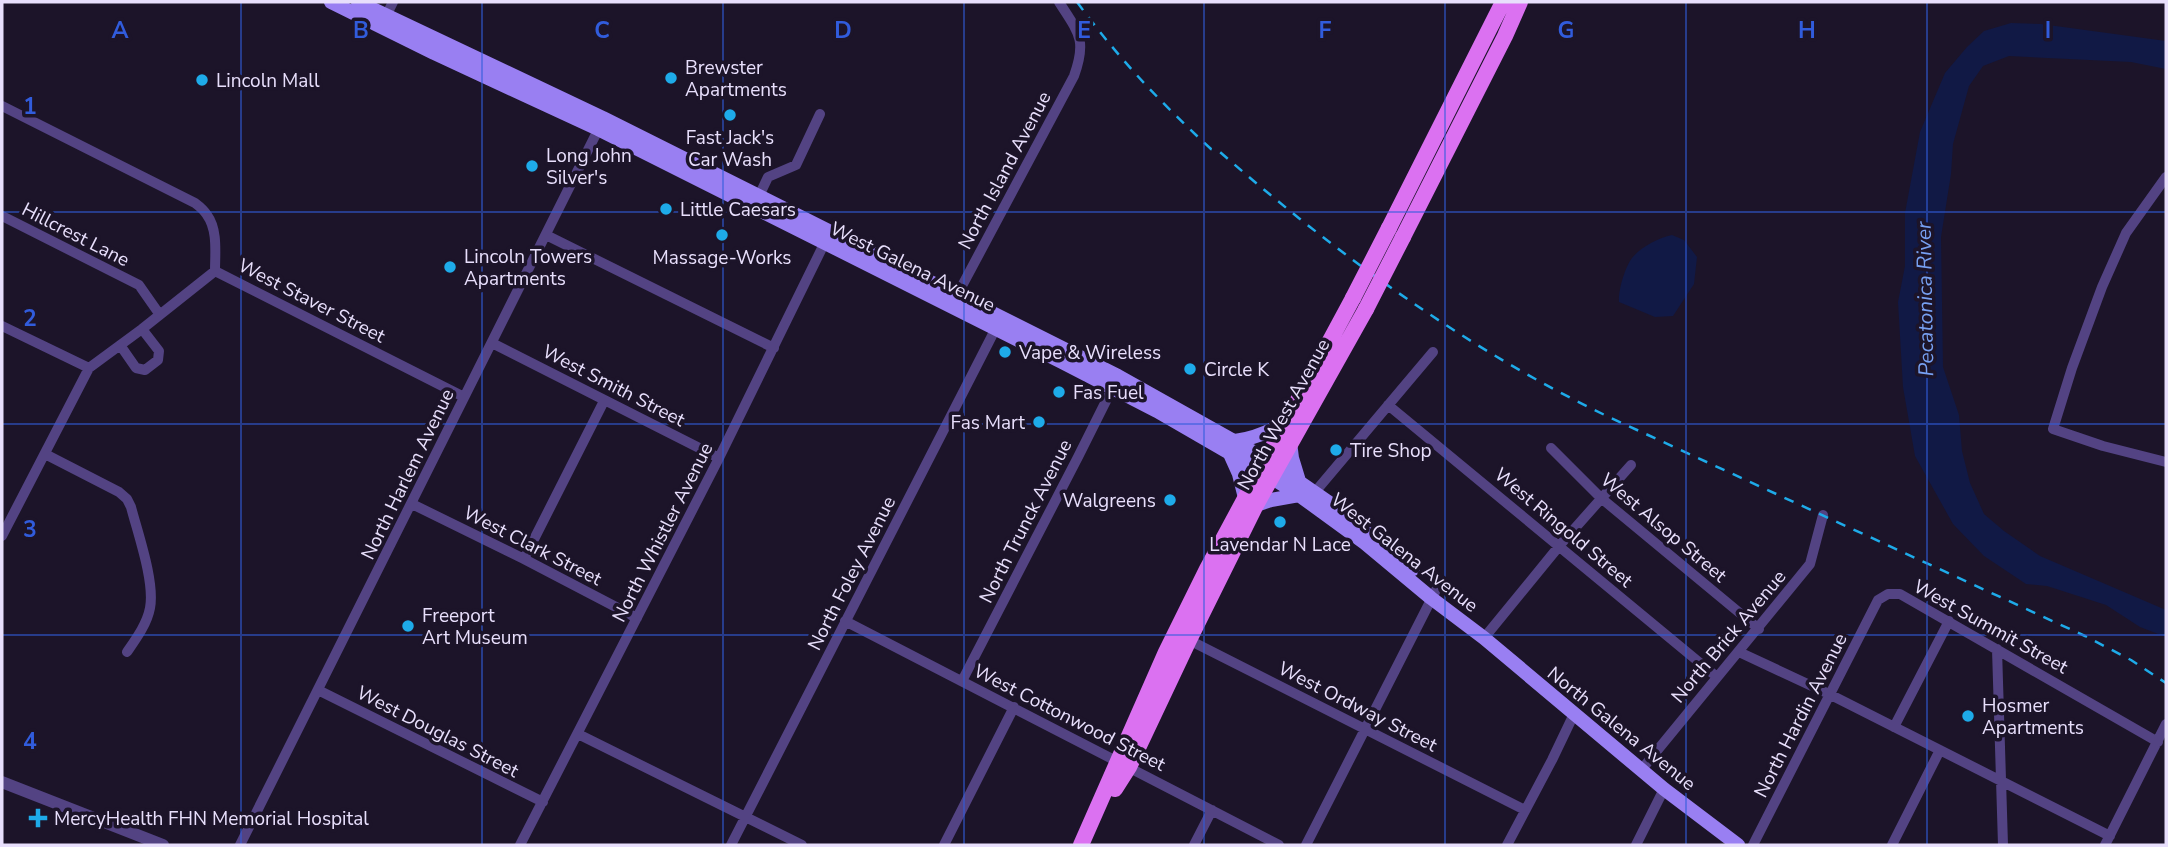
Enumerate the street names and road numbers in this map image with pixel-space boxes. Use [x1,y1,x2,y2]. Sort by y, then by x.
street label: North Island Avenue [952,87,1058,254]
street label: Hillcrest Lane [17,197,134,273]
street label: West Galena Avenue [826,216,999,318]
street label: West Staver Street [233,253,390,349]
street label: North West Avenue [1231,334,1336,495]
street label: West Smith Street [538,339,690,433]
street label: North Harlem Avenue [355,385,461,564]
street label: North Trunck Avenue [973,435,1078,608]
street label: North Whistler Avenue [606,438,719,627]
street label: West Ringold Street [1489,462,1638,594]
street label: West Alsop Street [1595,467,1732,589]
street label: West Galena Avenue [1325,487,1483,619]
street label: North Foley Avenue [802,492,902,655]
street label: West Clark Street [459,500,606,592]
street label: North Brick Avenue [1665,565,1792,709]
street label: West Summit Street [1908,574,2073,680]
street label: North Hardin Avenue [1748,629,1854,802]
street label: West Ordway Street [1274,656,1442,758]
street label: West Cottonwood Street [969,658,1170,778]
street label: North Galena Avenue [1542,661,1701,797]
street label: West Douglas Street [352,680,523,784]

